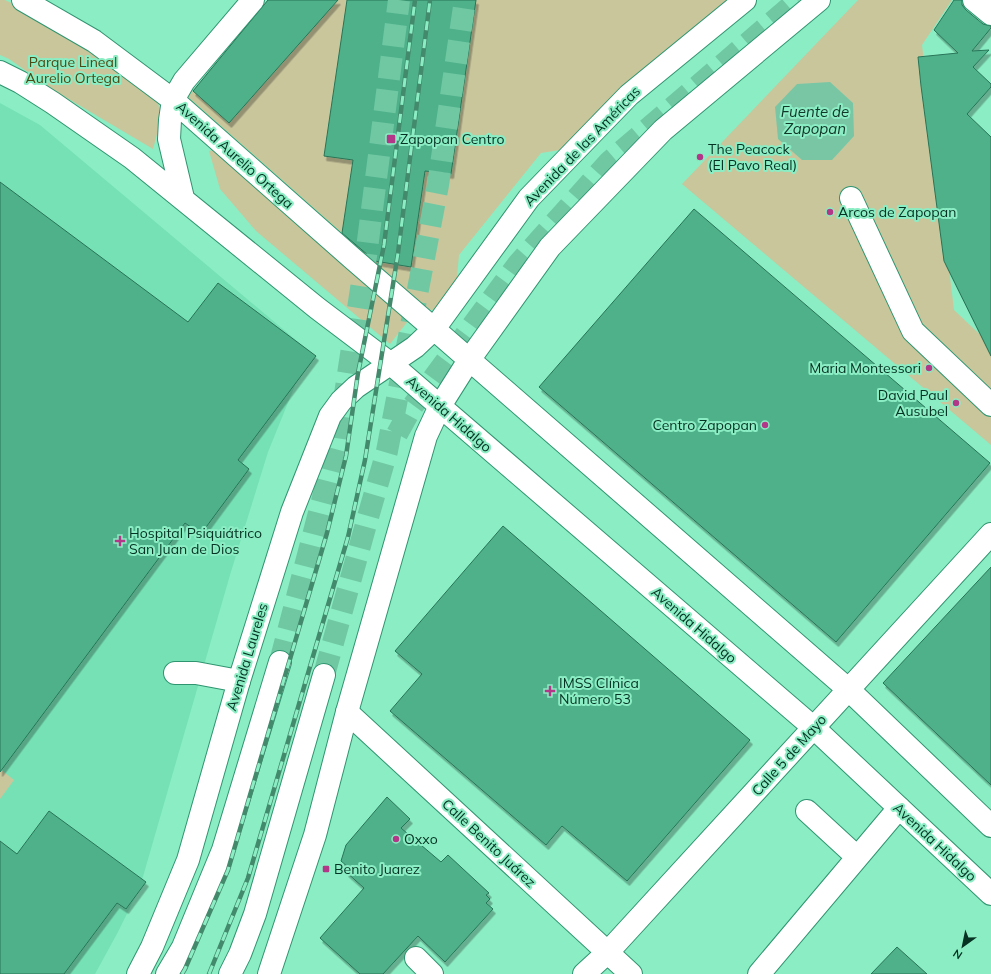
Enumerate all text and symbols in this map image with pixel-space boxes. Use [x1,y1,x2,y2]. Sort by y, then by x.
park label: Parque Lineal Aurelio Ortega [26,53,120,87]
street label: Avenida de las Américas [520,82,644,210]
street label: Avenida Aurelio Ortega [173,98,297,212]
water label: Fuente de Zapopan [781,102,849,138]
place label: Zapopan Centro [400,130,504,148]
marker: Zapopan Centro [385,133,397,145]
place label: The Peacock (El Pavo Real) [708,140,797,174]
marker: The Peacock (El Pavo Real) [695,152,705,162]
place label: Arcos de Zapopan [838,203,956,221]
marker: Arcos de Zapopan [825,207,835,217]
place label: Maria Montessori [809,359,921,377]
marker: Maria Montessori [924,363,934,373]
street label: Avenida Hidalgo [403,372,495,456]
place label: David Paul Ausubel [878,386,948,420]
marker: David Paul Ausubel [951,398,961,408]
place label: Centro Zapopan [653,416,757,434]
marker: Centro Zapopan [760,420,770,430]
place label: Hospital Psiquiátrico San Juan de Dios [129,524,262,558]
marker: Hospital Psiquiátrico San Juan de Dios [114,535,126,547]
street label: Avenida Hidalgo [648,583,740,667]
street label: Avenida Laureles [222,601,272,713]
place label: IMSS Clínica Número 53 [559,674,639,708]
marker: IMSS Clínica Número 53 [544,685,556,697]
street label: Calle 5 de Mayo [748,711,830,799]
street label: Calle Benito Juárez [438,795,540,891]
street label: Avenida Hidalgo [890,799,980,885]
place label: Oxxo [404,830,438,848]
marker: Oxxo [391,834,401,844]
place label: Benito Juarez [334,860,420,878]
marker: Benito Juarez [321,864,331,874]
north arrow [943,926,983,966]
text: N [950,946,965,963]

